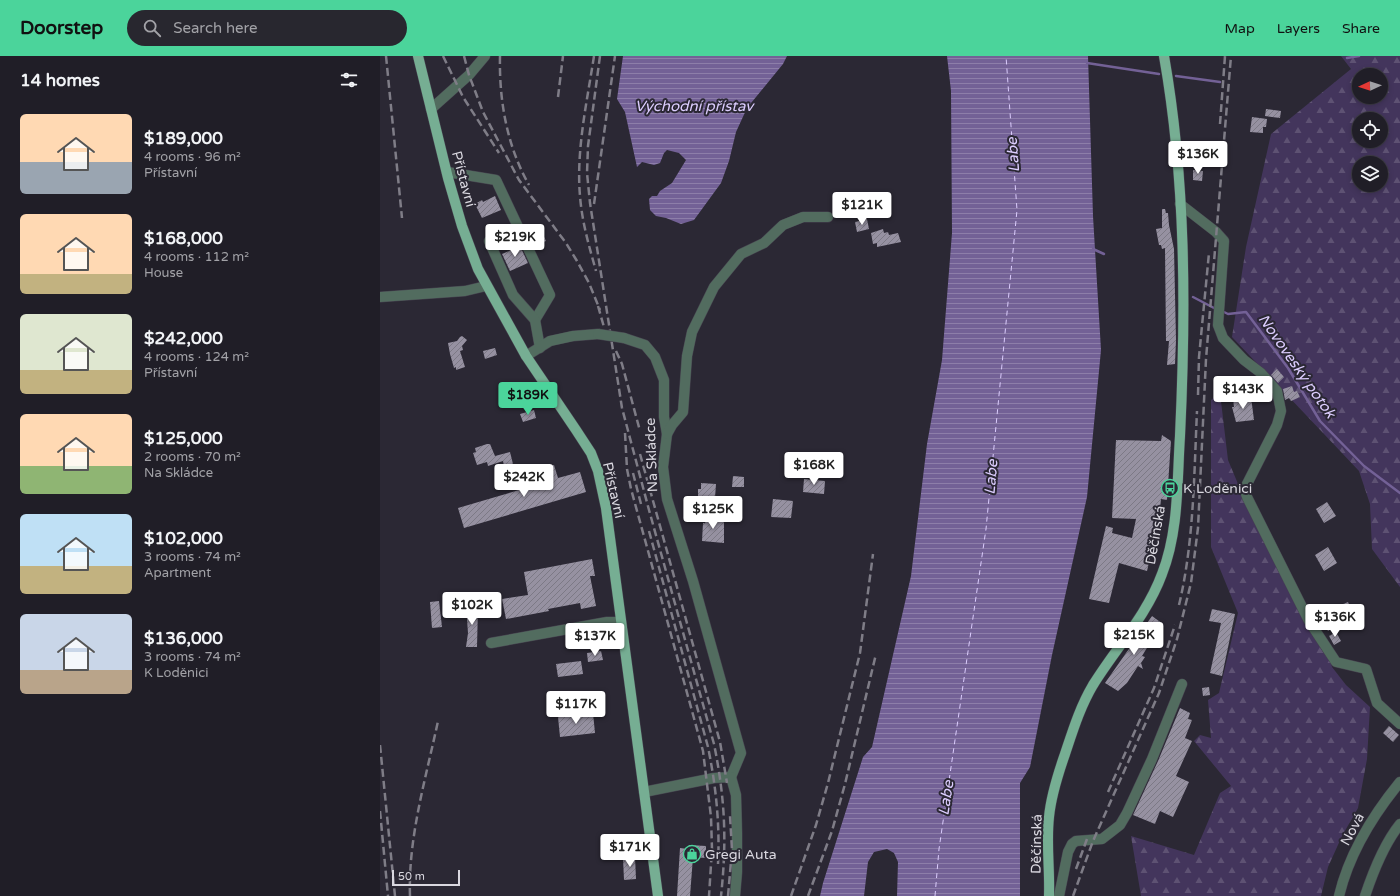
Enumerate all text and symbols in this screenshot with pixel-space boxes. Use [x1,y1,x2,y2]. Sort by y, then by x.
search box [127,10,407,46]
text: Doorstep [20,17,103,39]
icon: search [141,17,163,39]
text: Search here [173,19,258,37]
text: Map [1225,20,1255,37]
text: Layers [1277,20,1320,37]
text: Share [1342,20,1380,37]
north arrow [1352,68,1388,104]
map controls [1352,68,1388,192]
icon: filters [338,69,360,91]
text: 14 homes [20,70,100,91]
water label: Východní přístav [635,97,755,115]
button: locate [1352,112,1388,148]
text: $189,000 [144,128,223,149]
icon: home [52,130,100,178]
water label: Labe [1003,135,1023,173]
pin: $136K [1170,141,1226,175]
text: $136K [1177,146,1219,162]
text: 4 rooms · 96 m² [144,149,241,165]
street label: Přístavní [448,149,479,210]
button: layers [1352,156,1388,192]
text: Přístavní [144,165,197,181]
pin: $121K [834,192,890,226]
text: $121K [841,197,883,213]
pin: $219K [487,224,543,258]
text: $168,000 [144,228,223,249]
text: $219K [494,229,536,245]
icon: home [52,230,100,278]
text: 4 rooms · 112 m² [144,249,249,265]
text: House [144,265,183,281]
water label: Novoveský potok [1254,311,1341,423]
text: $242,000 [144,328,223,349]
icon: home [52,330,100,378]
text: 4 rooms · 124 m² [144,349,249,365]
text: Přístavní [144,365,197,381]
pin: $143K [1215,376,1271,410]
text: $143K [1222,381,1264,397]
pin: $189K [500,382,556,416]
text: $189K [507,387,549,403]
street label: Na Skládce [642,417,661,492]
text: $125,000 [144,428,223,449]
icon: home [52,430,100,478]
text: 2 rooms · 70 m² [144,449,241,465]
pin: $168K [786,452,842,486]
text: $168K [793,457,835,473]
water label: Labe [981,457,1002,495]
street label: Přístavní [599,460,628,520]
pin: $242K [496,464,552,498]
text: Na Skládce [144,465,213,481]
text: $242K [503,469,545,485]
bus stop icon: K Loděnici [1160,478,1180,498]
place label: K Loděnici [1183,480,1252,497]
pin: $125K [685,496,741,530]
text: $125K [692,501,734,517]
street label: Děčínská [1142,504,1169,566]
text: $102,000 [144,528,223,549]
icon: home [52,530,100,578]
text: 3 rooms · 74 m² [144,549,241,565]
text: Apartment [144,565,211,581]
pin: $102K [444,592,500,626]
text: $102K [451,597,493,613]
pin: $136K [1307,604,1363,638]
text: $136K [1314,609,1356,625]
pin: $215K [1106,622,1162,656]
pin: $137K [567,623,623,657]
text: $215K [1113,627,1155,643]
text: $136,000 [144,628,223,649]
text: $137K [574,628,616,644]
icon: home [52,630,100,678]
text: 3 rooms · 74 m² [144,649,241,665]
text: K Loděnici [144,665,208,681]
pin: $117K [548,691,604,725]
text: $117K [555,696,597,712]
water label: Labe [934,778,958,817]
street label: Nová [1337,810,1368,849]
street label: Děčínská [1027,814,1046,874]
pin: $171K [602,834,658,868]
text: $171K [609,839,651,855]
shop icon: Gregi Auta [682,844,702,864]
place label: Gregi Auta [705,846,777,863]
scale bar [392,868,460,887]
text: 50 m [398,870,425,883]

